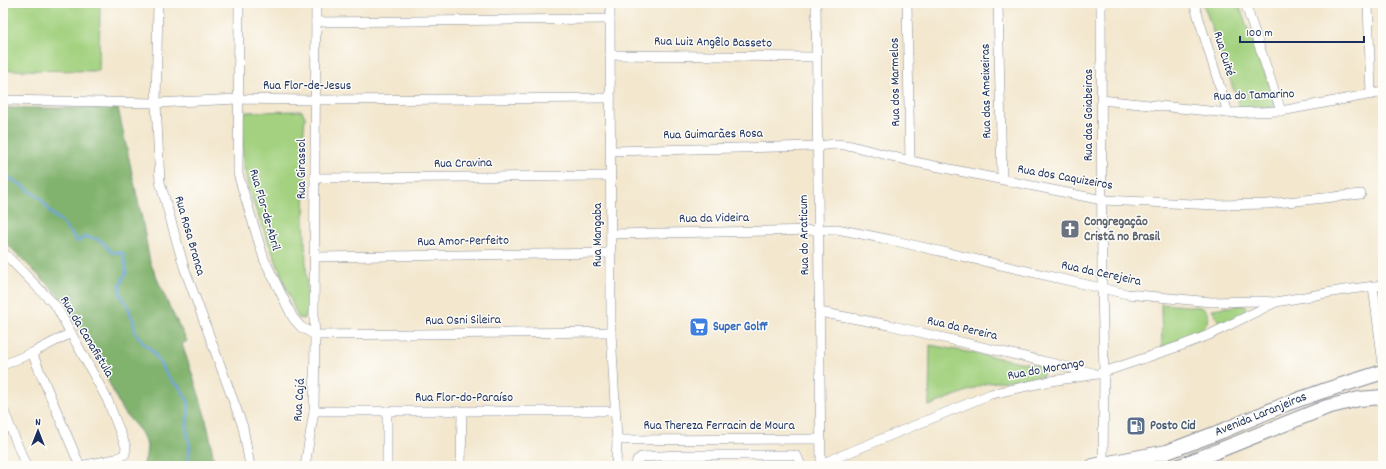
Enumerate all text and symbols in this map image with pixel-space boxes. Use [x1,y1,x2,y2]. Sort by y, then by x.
scale bar [1240,18,1364,44]
text: 100 m [1246,25,1273,42]
street label: Rua Cuité [1207,29,1239,79]
street label: Rua Luiz Angêlo Basseto [654,32,772,54]
street label: Rua dos Marmelos [886,37,906,127]
street label: Rua das Ameixeiras [977,43,997,139]
street label: Rua das Goiabeiras [1080,69,1099,161]
street label: Rua Flor-de-Jesus [263,77,351,96]
street label: Rua do Tamarino [1213,85,1295,107]
street label: Rua Guimarães Rosa [663,125,764,145]
street label: Rua Girassol [293,139,312,199]
street label: Rua Cravina [434,154,493,174]
street label: Rua dos Caquizeiros [1016,160,1114,196]
street label: Rua Flor-de-Abril [243,167,285,253]
street label: Rua Rosa Branca [169,194,210,279]
street label: Rua do Araticum [795,194,815,276]
street label: Rua Mangaba [589,202,608,267]
street label: Rua da Videira [679,209,750,229]
place label: Congregação Cristã no Brasil [1084,213,1161,247]
church icon: Congregação Cristã no Brasil [1059,218,1081,240]
street label: Rua Amor-Perfeito [417,232,509,252]
street label: Rua da Cerejeira [1059,256,1144,292]
street label: Rua da Canafistula [54,293,118,382]
street label: Rua Osni Sileira [425,311,502,331]
street label: Rua da Pereira [925,312,1000,347]
supermarket icon: Super Golff [688,316,710,338]
place label: Super Golff [713,318,768,337]
street label: Rua do Morango [1006,354,1086,386]
street label: Rua Cajá [289,377,311,422]
street label: Avenida Laranjeiras [1212,388,1310,442]
street label: Rua Flor-do-Paraíso [415,389,513,408]
north arrow [18,411,58,451]
text: N [35,415,41,431]
fuel station icon: Posto Cid [1125,415,1147,437]
street label: Rua Thereza Ferracin de Moura [643,417,795,436]
place label: Posto Cid [1150,417,1196,436]

